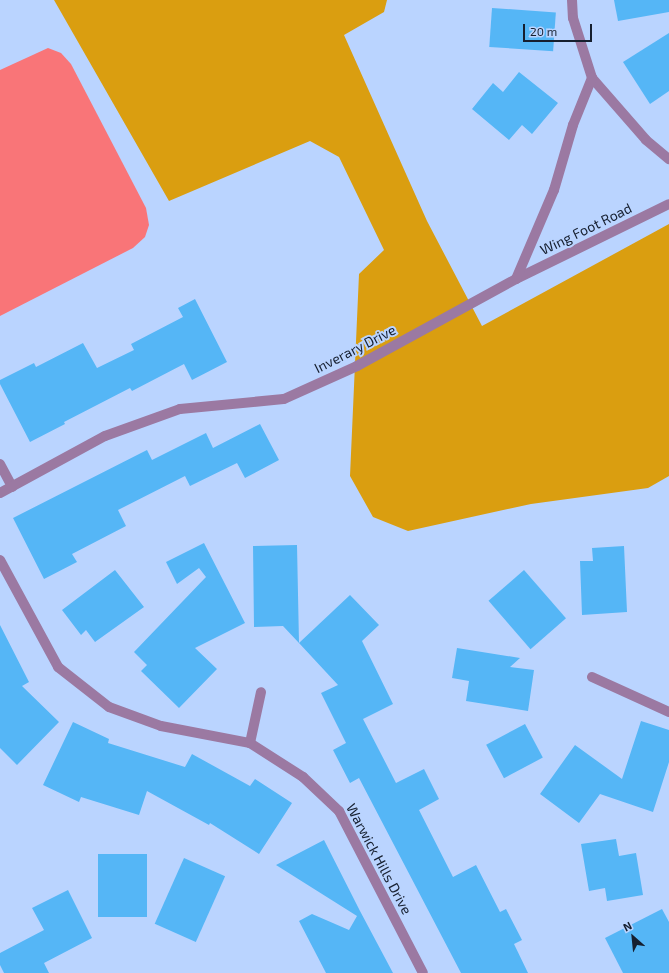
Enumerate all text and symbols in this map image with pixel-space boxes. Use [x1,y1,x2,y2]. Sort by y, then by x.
scale bar [525,16,594,42]
text: 20 m [530,24,557,38]
street label: Wing Foot Road [538,200,634,258]
street label: Inverary Drive [311,321,399,377]
street label: Warwick Hills Drive [343,801,415,917]
north arrow [613,917,653,957]
text: N [621,918,634,933]

